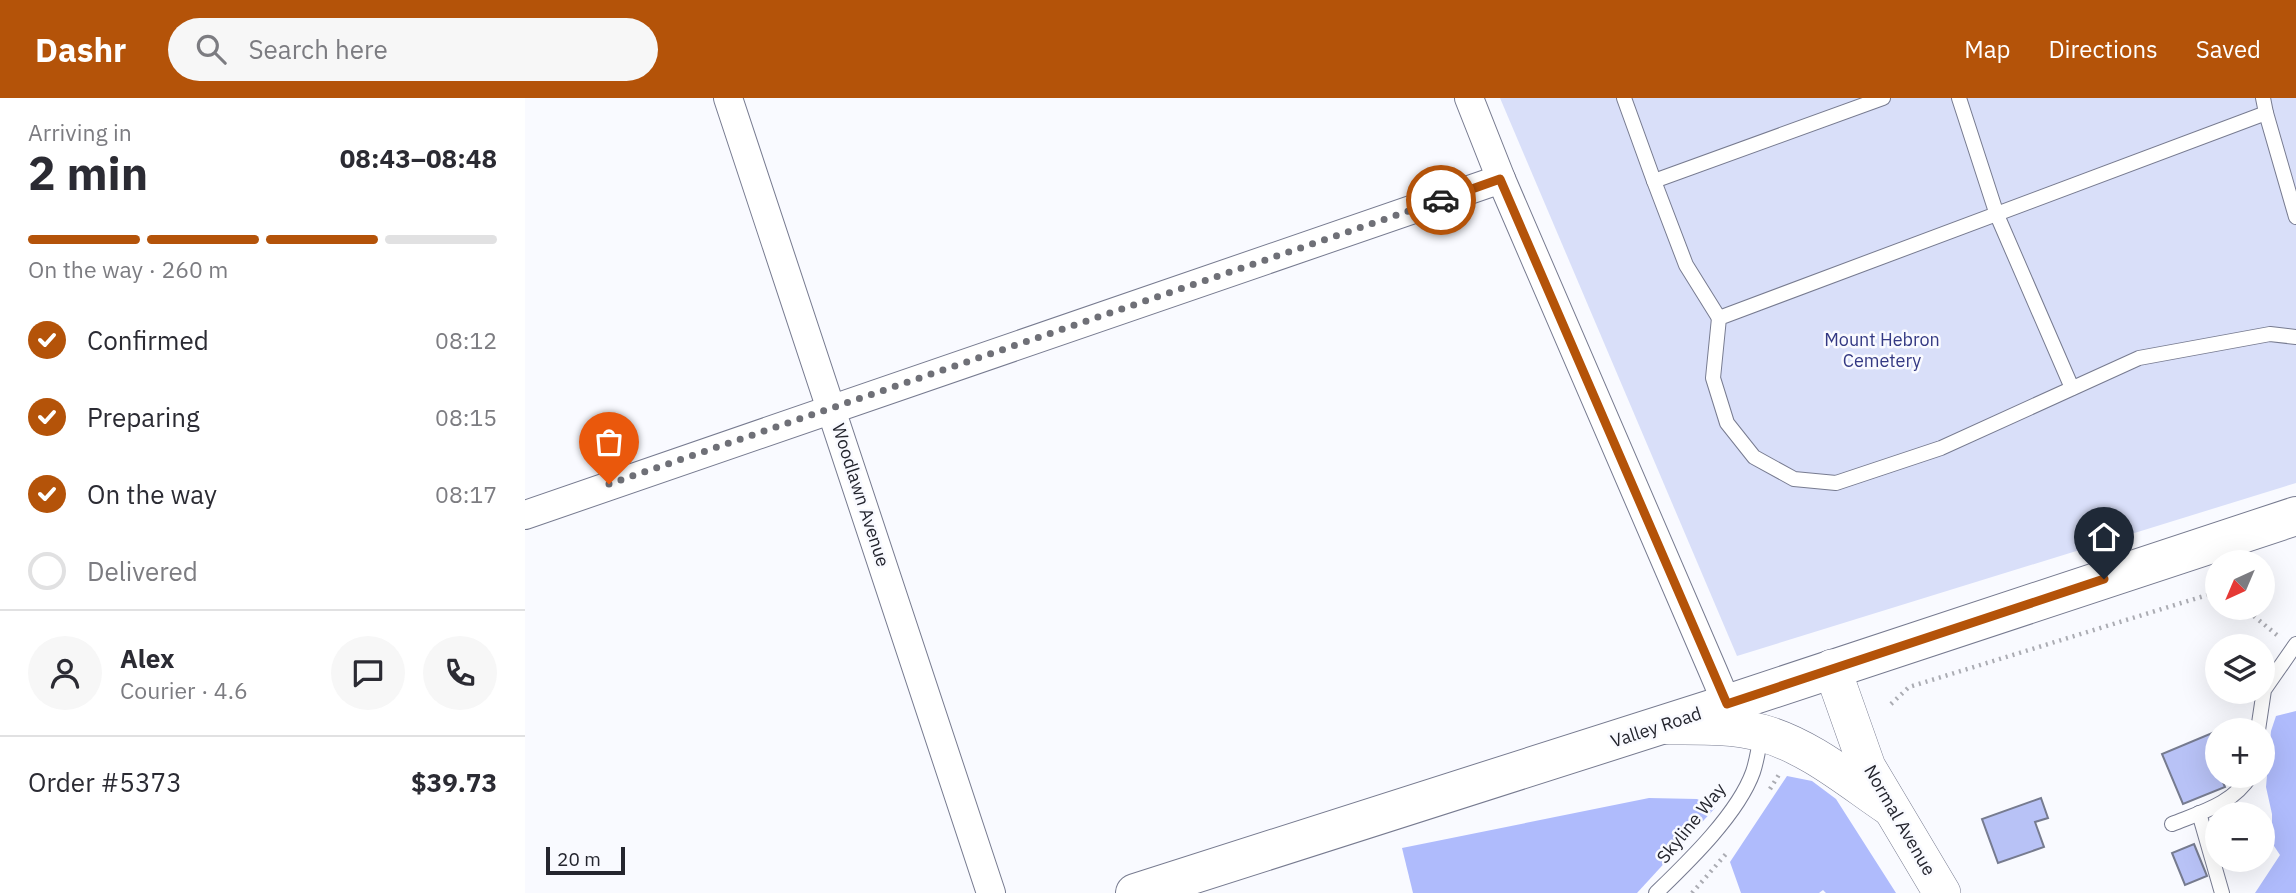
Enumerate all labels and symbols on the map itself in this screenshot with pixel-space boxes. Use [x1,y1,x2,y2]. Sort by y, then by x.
courier [1406,165,1476,235]
park label: Mount Hebron Cemetery [1824,328,1940,372]
pin [579,412,639,484]
street label: Woodlawn Avenue [827,420,895,570]
pin [2074,507,2134,579]
north arrow [2205,550,2275,620]
street label: Valley Road [1608,702,1704,752]
street label: Normal Avenue [1859,761,1941,880]
street label: Skyline Way [1652,778,1730,868]
scale bar [546,844,625,876]

